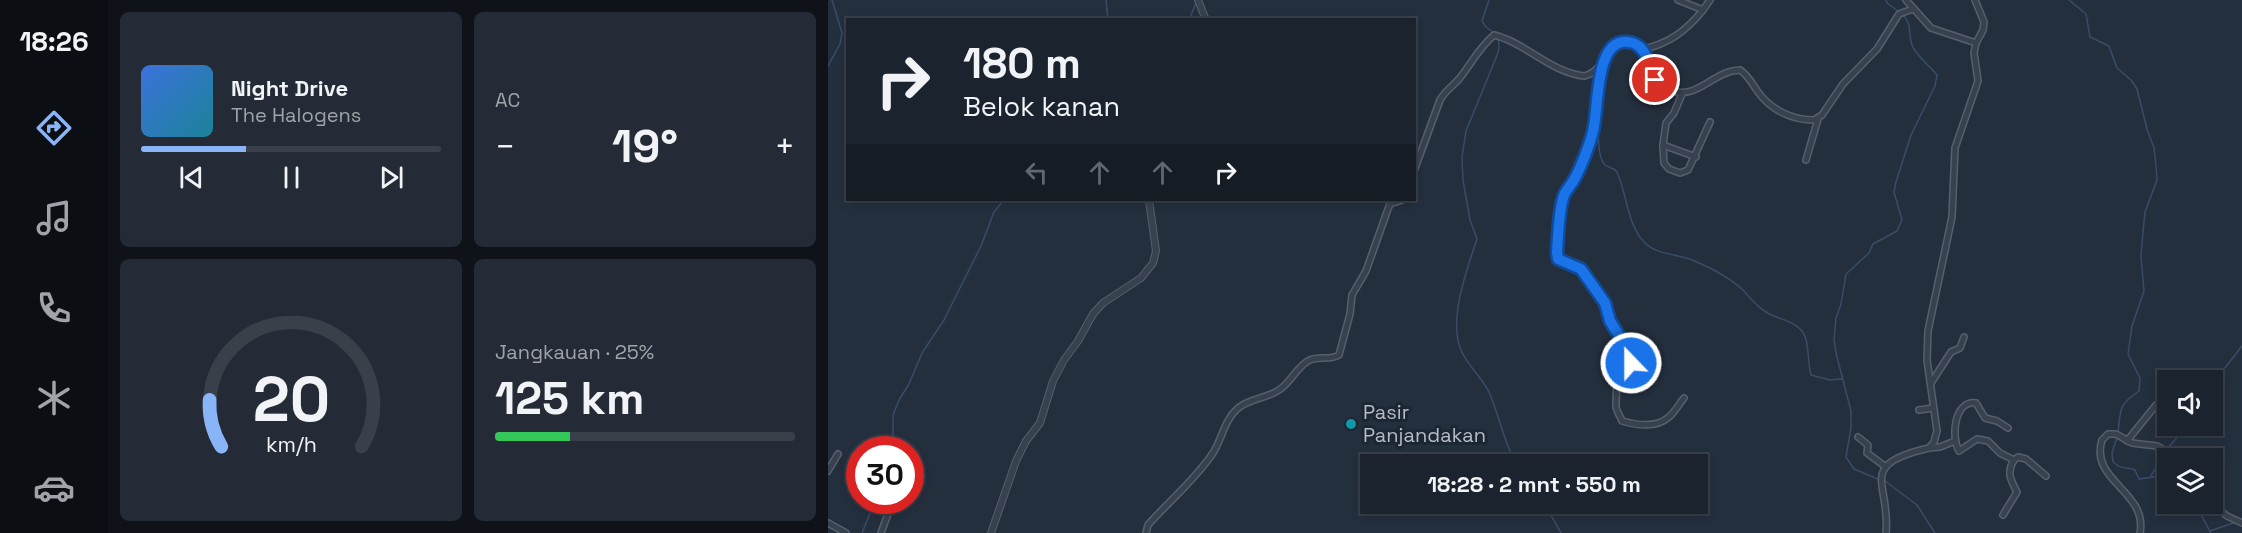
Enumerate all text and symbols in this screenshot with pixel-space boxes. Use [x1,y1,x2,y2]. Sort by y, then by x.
text: 18:26 [19,24,89,59]
text: 180 m [963,37,1081,90]
icon: right [864,42,942,120]
pin [1629,54,1680,105]
icon: arrive [1638,63,1671,96]
text: Night Drive [231,74,348,102]
text: AC [495,87,520,113]
text: Belok kanan [963,89,1120,124]
text: The Halogens [231,102,361,128]
icon: directions [33,107,75,149]
text: 19° [612,118,678,175]
text: − [495,126,515,168]
text: + [775,126,795,168]
icon: left [1020,156,1053,189]
icon: ahead [1083,156,1116,189]
icon: ahead [1146,156,1179,189]
icon: right [1209,156,1242,189]
icon: previous [175,161,208,194]
icon: pause [275,161,308,194]
icon: next [375,161,408,194]
icon: music [33,197,75,239]
icon: phone [33,287,75,329]
position arrow [1599,331,1663,395]
text: Jangkauan · 25% [495,339,654,365]
text: 20 [252,360,330,439]
text: 125 km [495,370,644,427]
map controls [2157,370,2223,514]
button: sound [2157,370,2223,436]
icon: climate [33,377,75,419]
place label: Pasir Panjandakan [1363,399,1486,448]
marker: Pasir Panjandakan [1344,417,1358,431]
text: km/h [265,431,317,458]
speed limit sign: 30 [846,436,924,514]
button: layers [2157,448,2223,514]
icon: car [33,467,75,509]
text: 18:28 · 2 mnt · 550 m [1427,470,1641,498]

